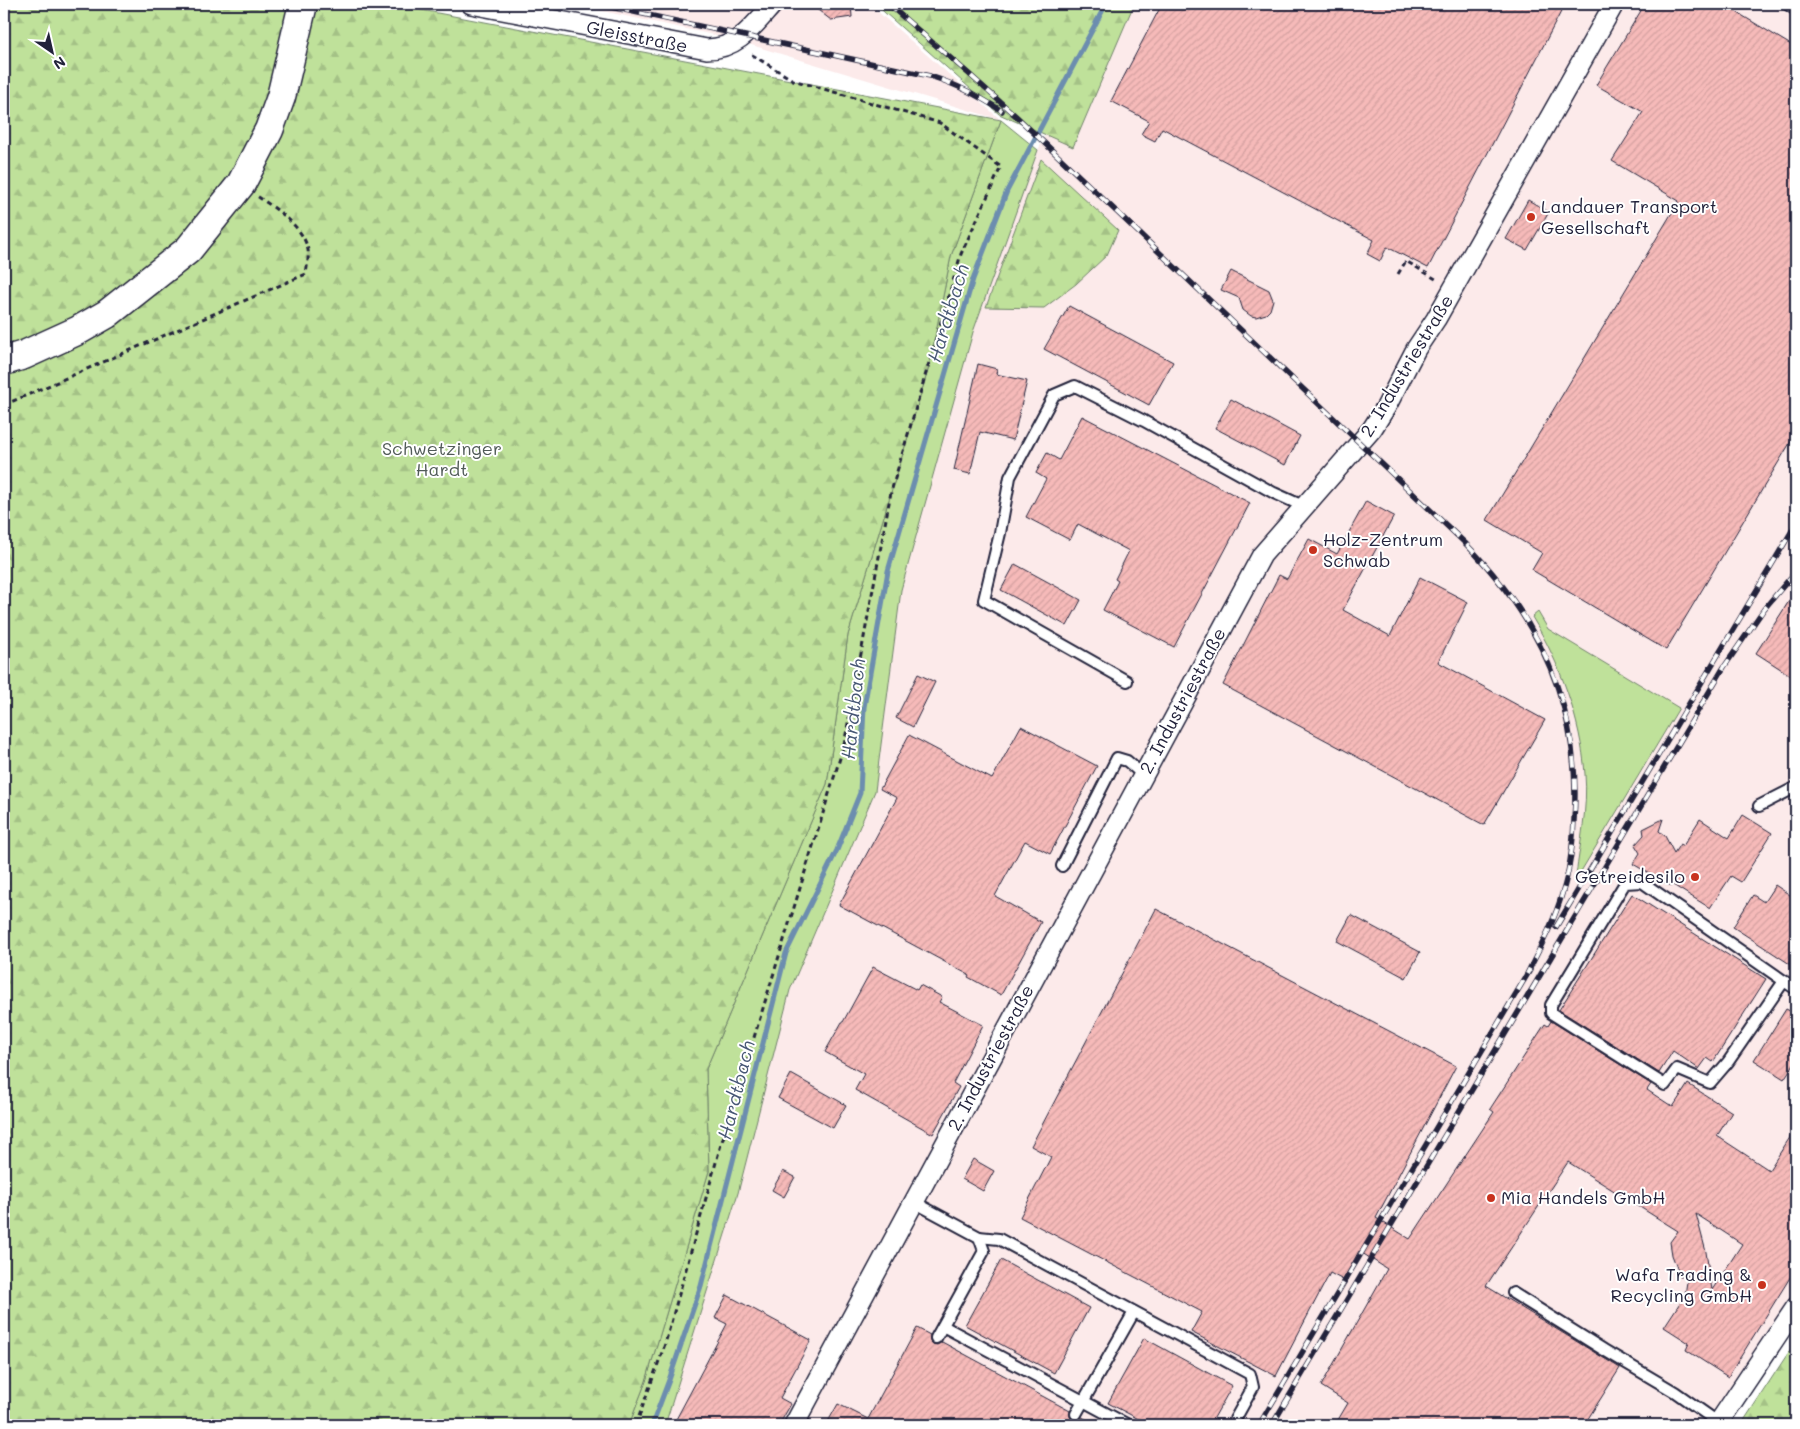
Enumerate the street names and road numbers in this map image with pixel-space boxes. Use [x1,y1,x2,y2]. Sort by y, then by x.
street label: Gleisstraße [584,14,690,58]
street label: 2. Industriestraße [1354,290,1458,441]
street label: 2. Industriestraße [1133,623,1231,778]
street label: 2. Industriestraße [941,980,1039,1135]

